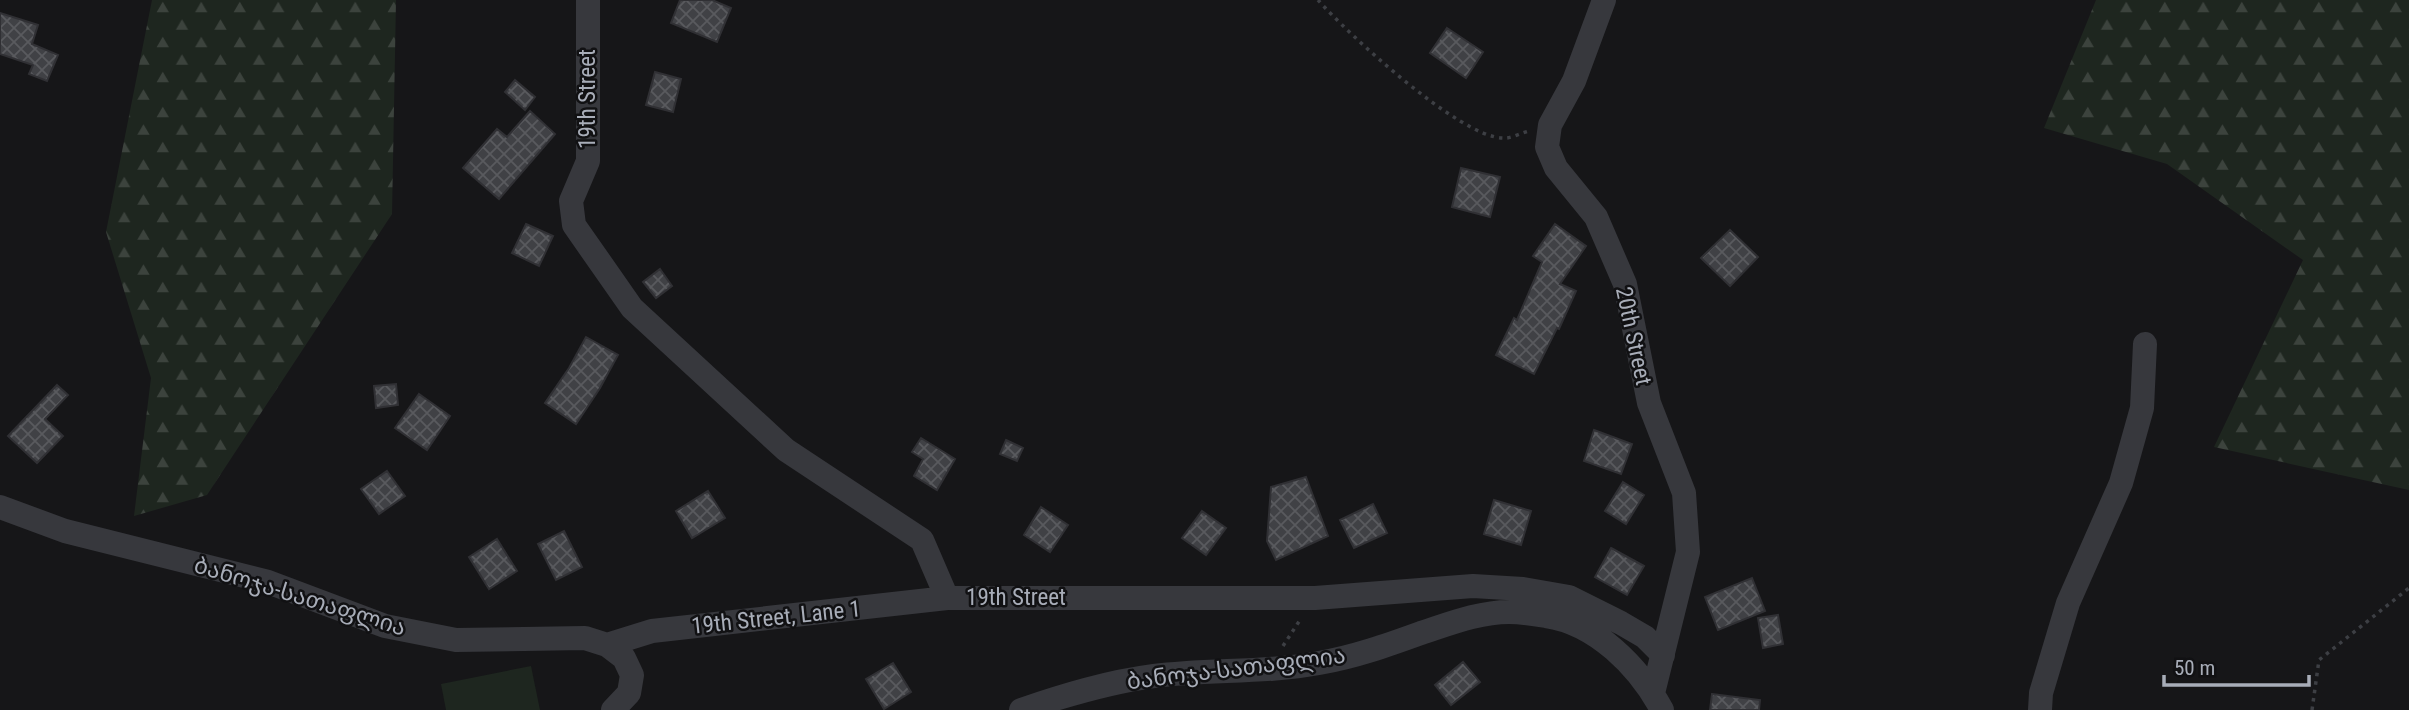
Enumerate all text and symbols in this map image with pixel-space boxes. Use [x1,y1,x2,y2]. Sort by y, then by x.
street label: 19th Street [574,49,601,149]
street label: 20th Street [1610,284,1657,388]
street label: ბანოჯა-სათაფლია [191,551,409,642]
street label: 19th Street [966,584,1066,611]
street label: 19th Street, Lane 1 [690,595,862,640]
street label: ბანოჯა-სათაფლია [1125,642,1347,695]
scale bar [2164,644,2309,688]
text: 50 m [2174,656,2215,680]

